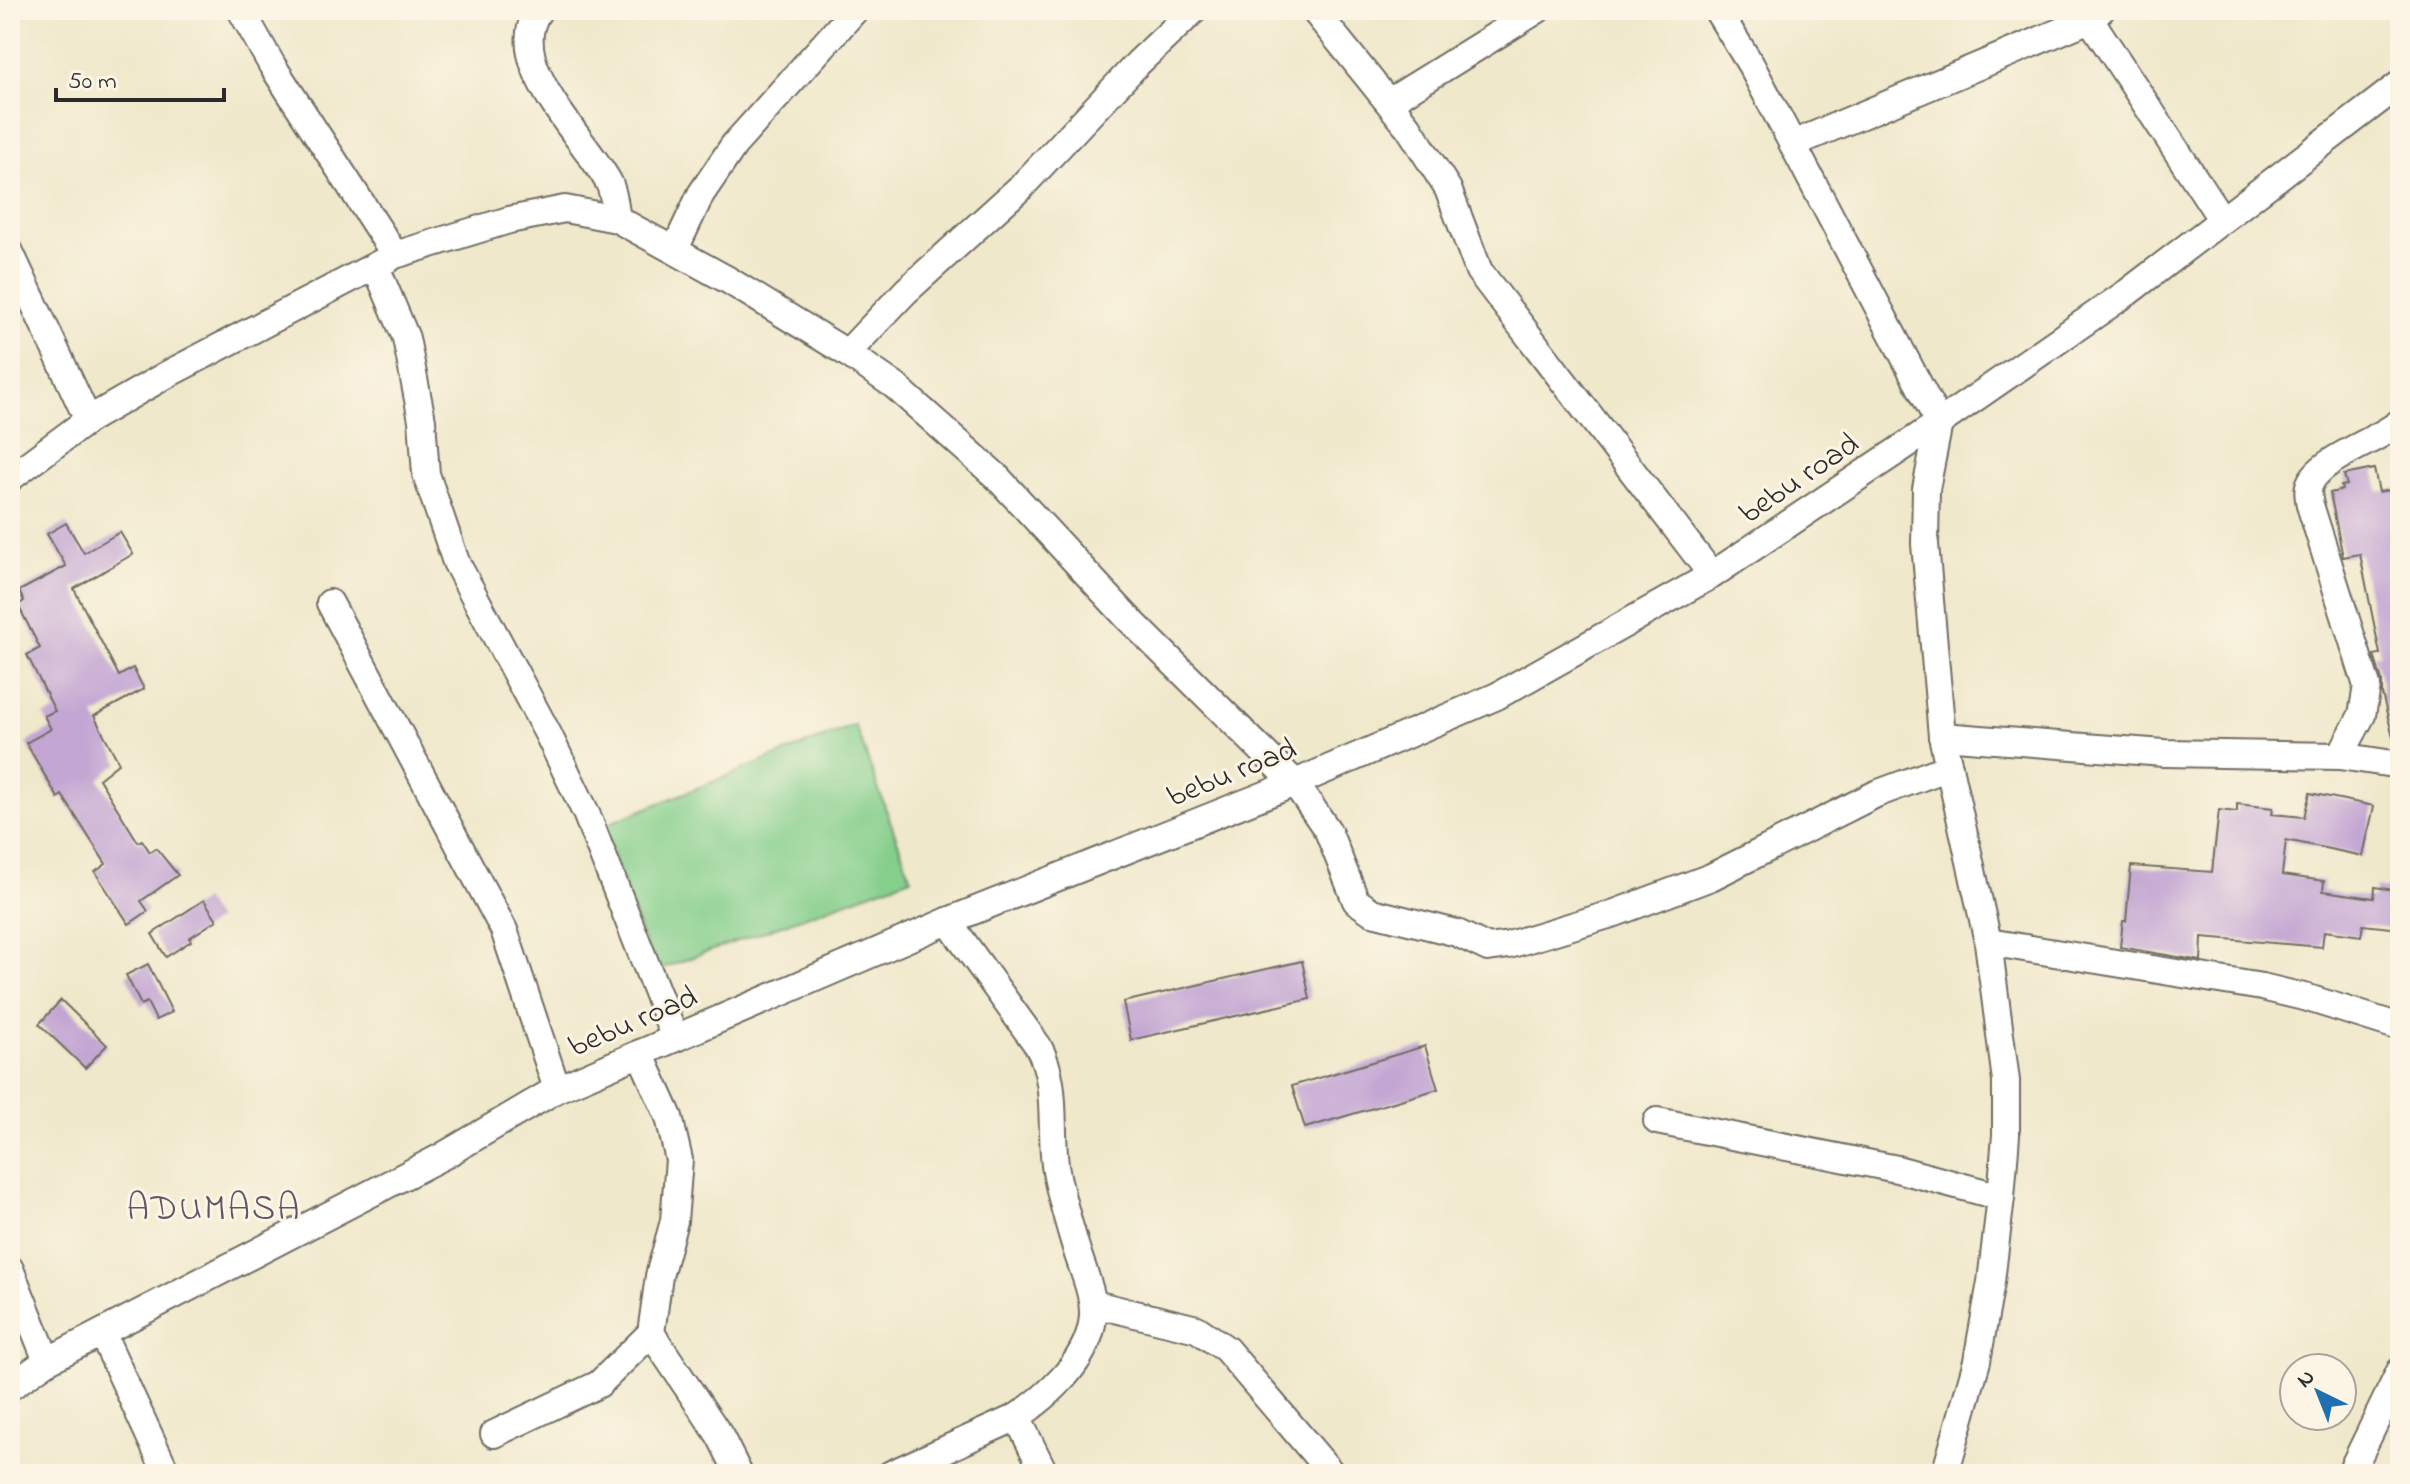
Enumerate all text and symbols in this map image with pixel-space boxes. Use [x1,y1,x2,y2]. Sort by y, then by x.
scale bar [56,52,224,102]
text: 50 m [68,65,117,100]
street label: bebu road [1730,422,1870,537]
street label: bebu road [1160,727,1304,822]
street label: bebu road [562,975,705,1071]
district label: ADUMASA [127,1184,301,1237]
north arrow [2278,1352,2358,1432]
text: N [2290,1363,2323,1396]

